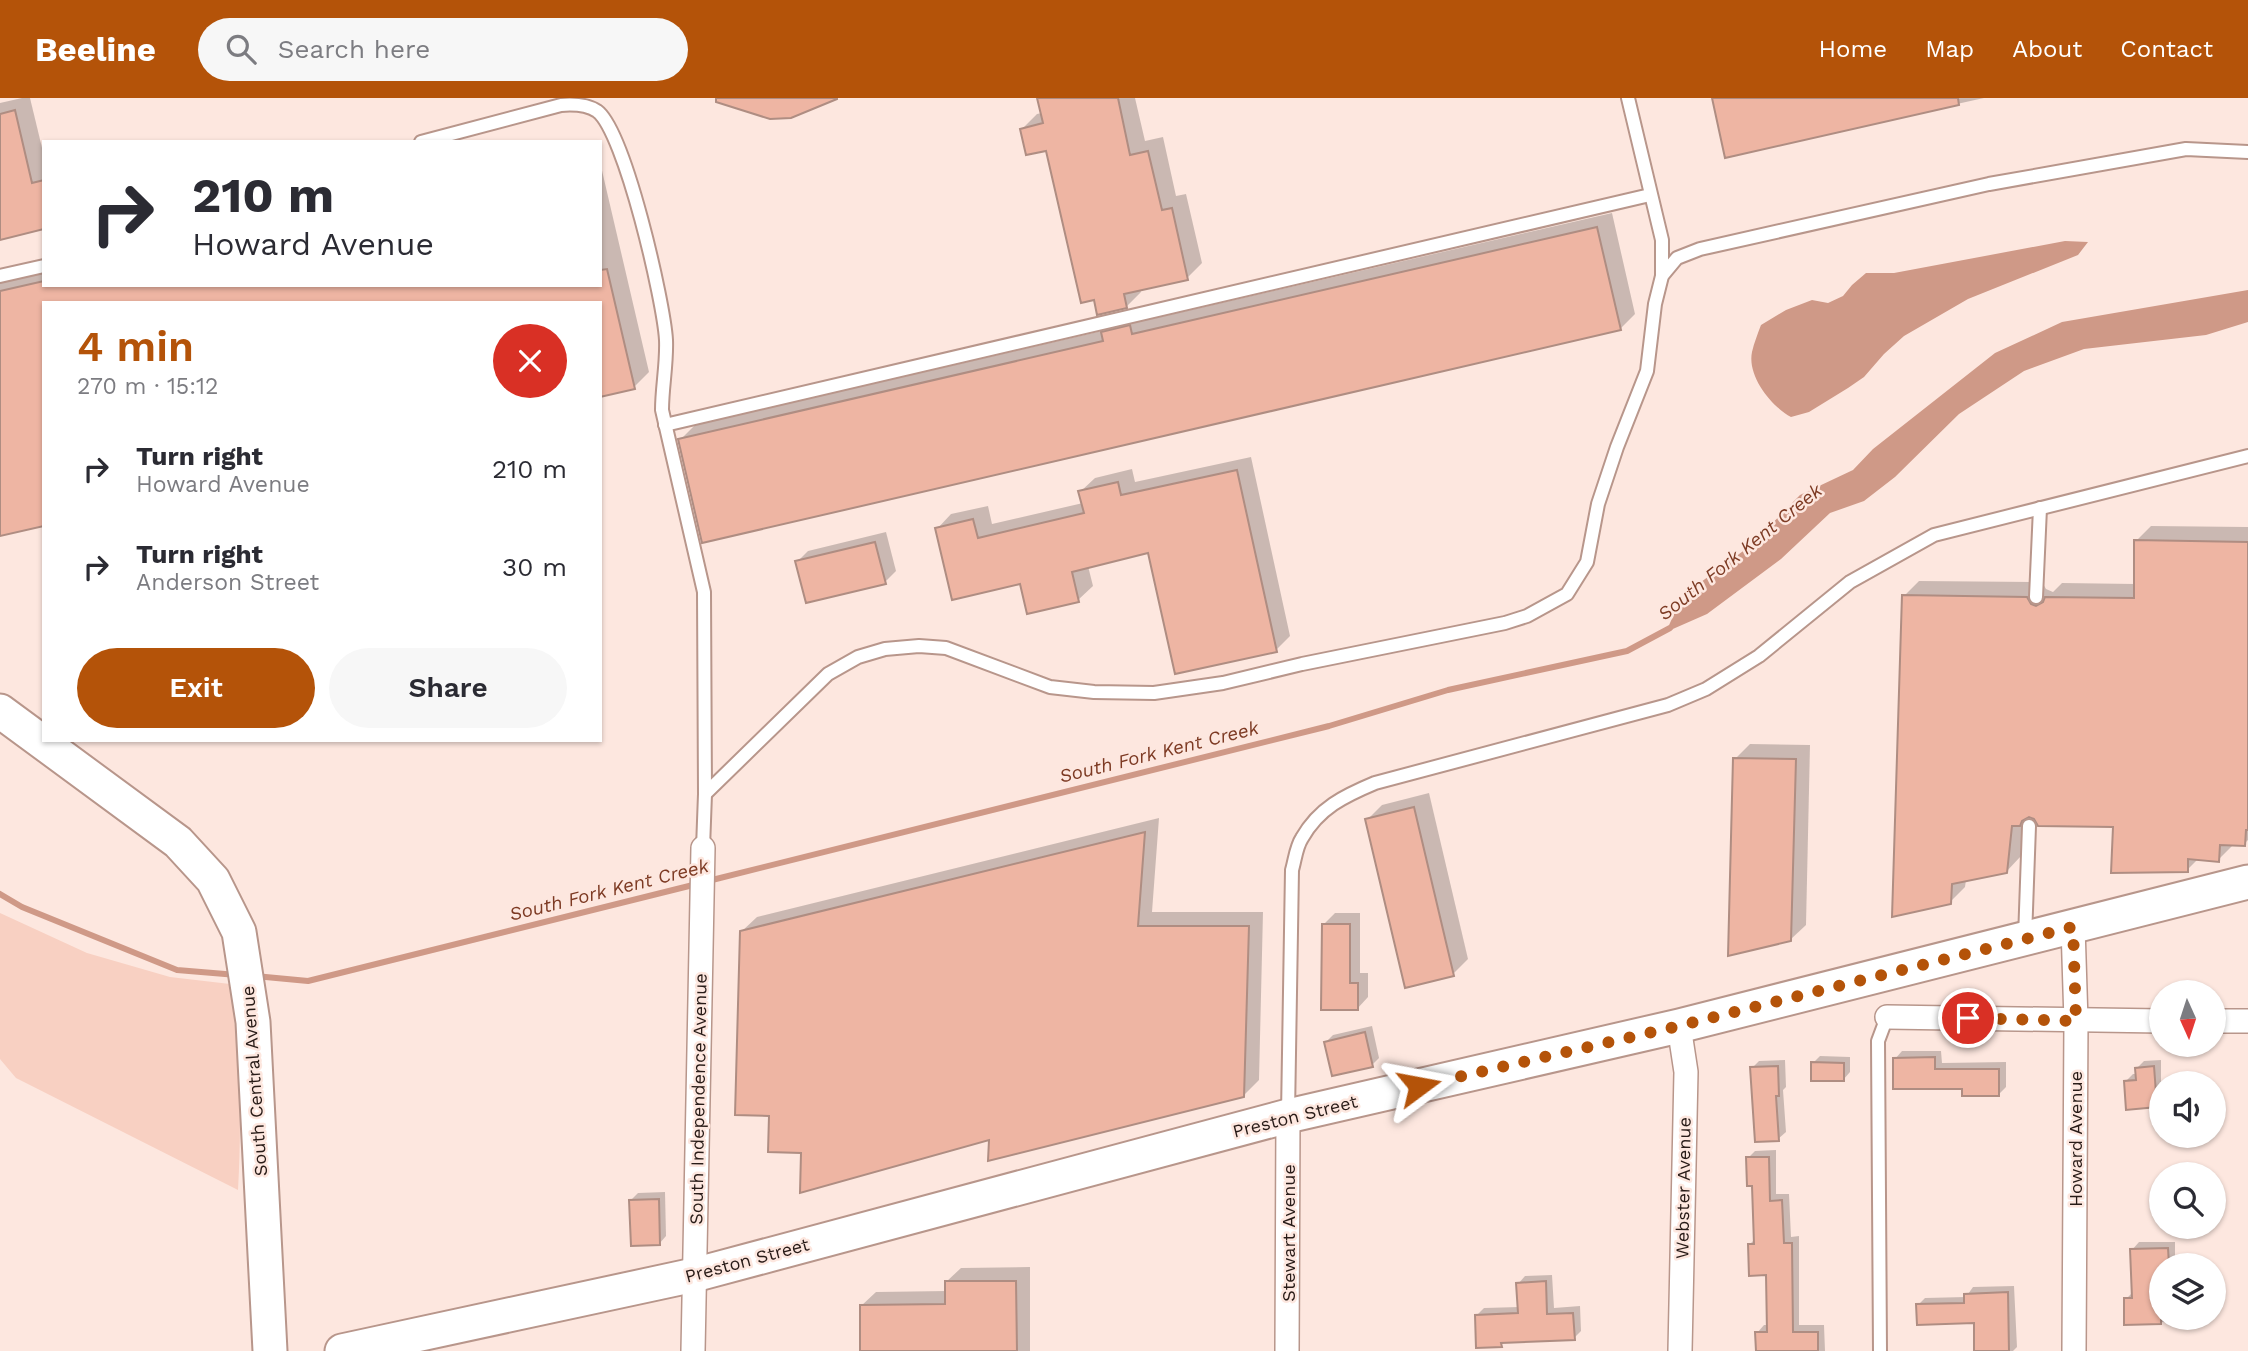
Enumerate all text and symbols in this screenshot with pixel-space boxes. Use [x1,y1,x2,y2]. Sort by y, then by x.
search box [198,18,688,81]
text: Beeline [35,30,156,69]
icon: search [222,30,260,68]
text: Search here [278,34,430,64]
text: Home [1819,35,1887,63]
text: Map [1925,35,1974,63]
text: About [2012,35,2082,63]
text: Contact [2120,35,2213,63]
text: 210 m [192,166,334,224]
icon: right [77,168,168,259]
text: Howard Avenue [192,225,434,263]
text: 4 min [77,322,194,371]
button: close [493,324,567,398]
text: 270 m · 15:12 [77,373,218,400]
text: Turn right [136,441,263,471]
icon: right [77,450,115,488]
text: 210 m [492,454,567,484]
text: Howard Avenue [136,471,310,498]
water label: South Fork Kent Creek [1653,478,1827,625]
text: Turn right [136,539,263,569]
icon: right [77,548,115,586]
text: 30 m [502,552,567,582]
text: Anderson Street [136,569,319,596]
button: Exit [77,648,315,728]
button: Share [329,648,567,728]
water label: South Fork Kent Creek [1057,716,1262,788]
water label: South Fork Kent Creek [507,854,712,926]
street label: South Independence Avenue [685,973,711,1225]
north arrow [2149,980,2226,1057]
map controls [2149,980,2226,1330]
street label: South Central Avenue [237,985,271,1177]
pin [1938,988,1998,1048]
icon: arrive [1949,999,1987,1037]
position arrow [1382,1049,1456,1123]
street label: Howard Avenue [2065,1071,2086,1207]
button: sound [2149,1071,2226,1148]
street label: Preston Street [1230,1090,1360,1142]
street label: Webster Avenue [1671,1117,1695,1259]
button: search [2149,1162,2226,1239]
street label: Stewart Avenue [1278,1164,1299,1302]
street label: Preston Street [683,1233,812,1287]
button: layers [2149,1253,2226,1330]

